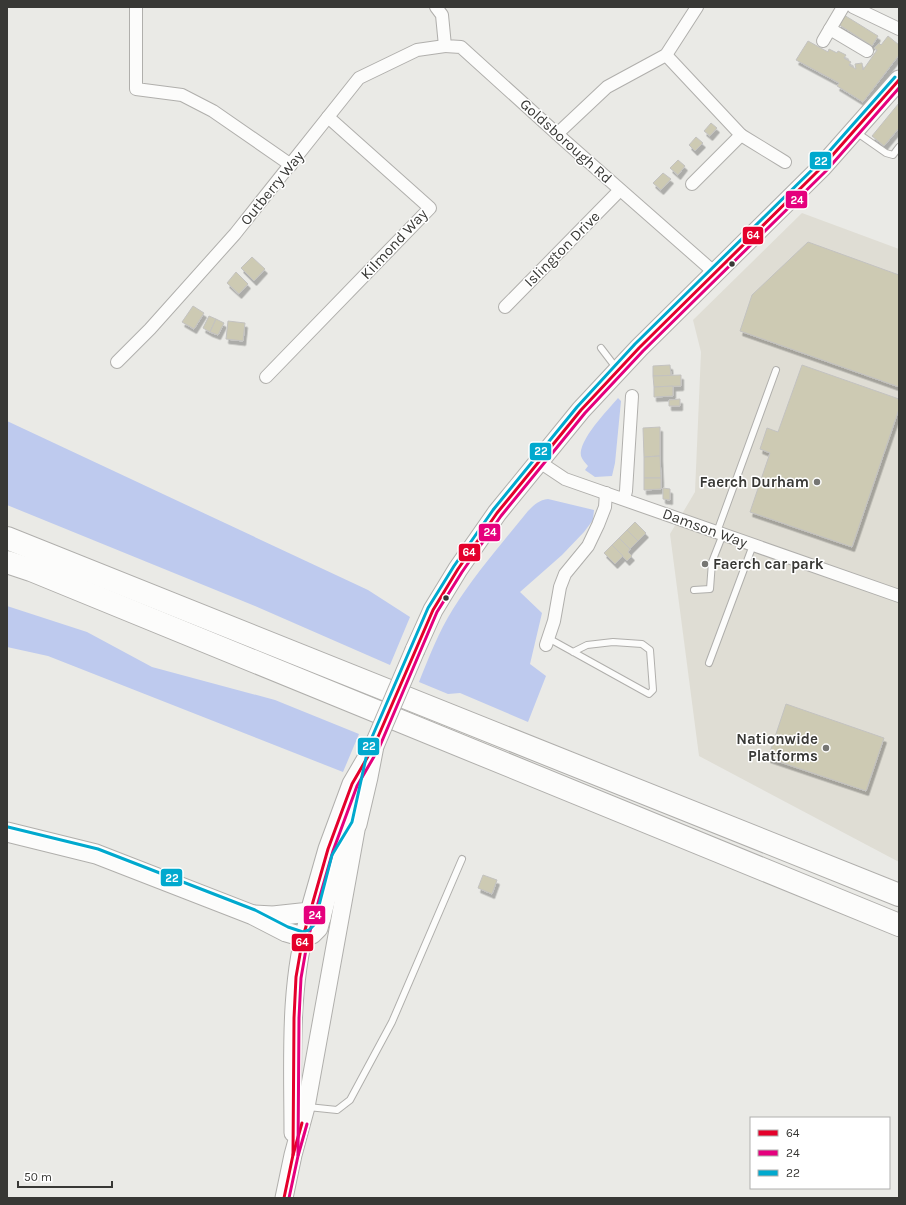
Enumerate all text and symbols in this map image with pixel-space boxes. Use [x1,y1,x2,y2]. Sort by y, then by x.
street label: Goldsborough Rd [516,95,616,187]
street label: Outberry Way [237,147,307,229]
line badge: 22 [809,151,832,170]
text: 22 [814,155,828,168]
line badge: 24 [785,190,808,209]
text: 24 [790,194,804,207]
street label: Kilmond Way [357,205,431,283]
street label: Islington Drive [520,207,604,291]
line badge: 64 [742,226,764,245]
text: 64 [746,229,760,242]
unlabelled marker [727,259,737,269]
line badge: 22 [529,442,552,461]
text: 22 [534,445,548,458]
place label: Faerch Durham [700,473,809,491]
marker: Faerch Durham [812,477,822,487]
street label: Damson Way [660,504,750,552]
line badge: 24 [478,523,501,542]
text: 24 [483,526,497,539]
line badge: 64 [458,543,481,562]
text: 64 [462,546,476,559]
place label: Faerch car park [713,555,824,573]
marker: Faerch car park [700,559,710,569]
unlabelled marker [441,593,451,603]
place label: Nationwide Platforms [736,730,818,765]
line badge: 22 [357,737,380,756]
text: 22 [362,740,376,753]
marker: Nationwide Platforms [821,743,831,753]
line badge: 22 [160,868,183,887]
text: 22 [165,872,179,885]
line badge: 24 [303,905,326,925]
text: 24 [308,909,322,922]
line badge: 64 [291,933,314,952]
text: 64 [295,936,309,949]
legend [750,1117,890,1189]
text: 64 [786,1126,800,1140]
text: 24 [786,1146,800,1160]
scale bar [18,1163,112,1189]
text: 22 [786,1166,800,1180]
text: 50 m [24,1170,52,1184]

